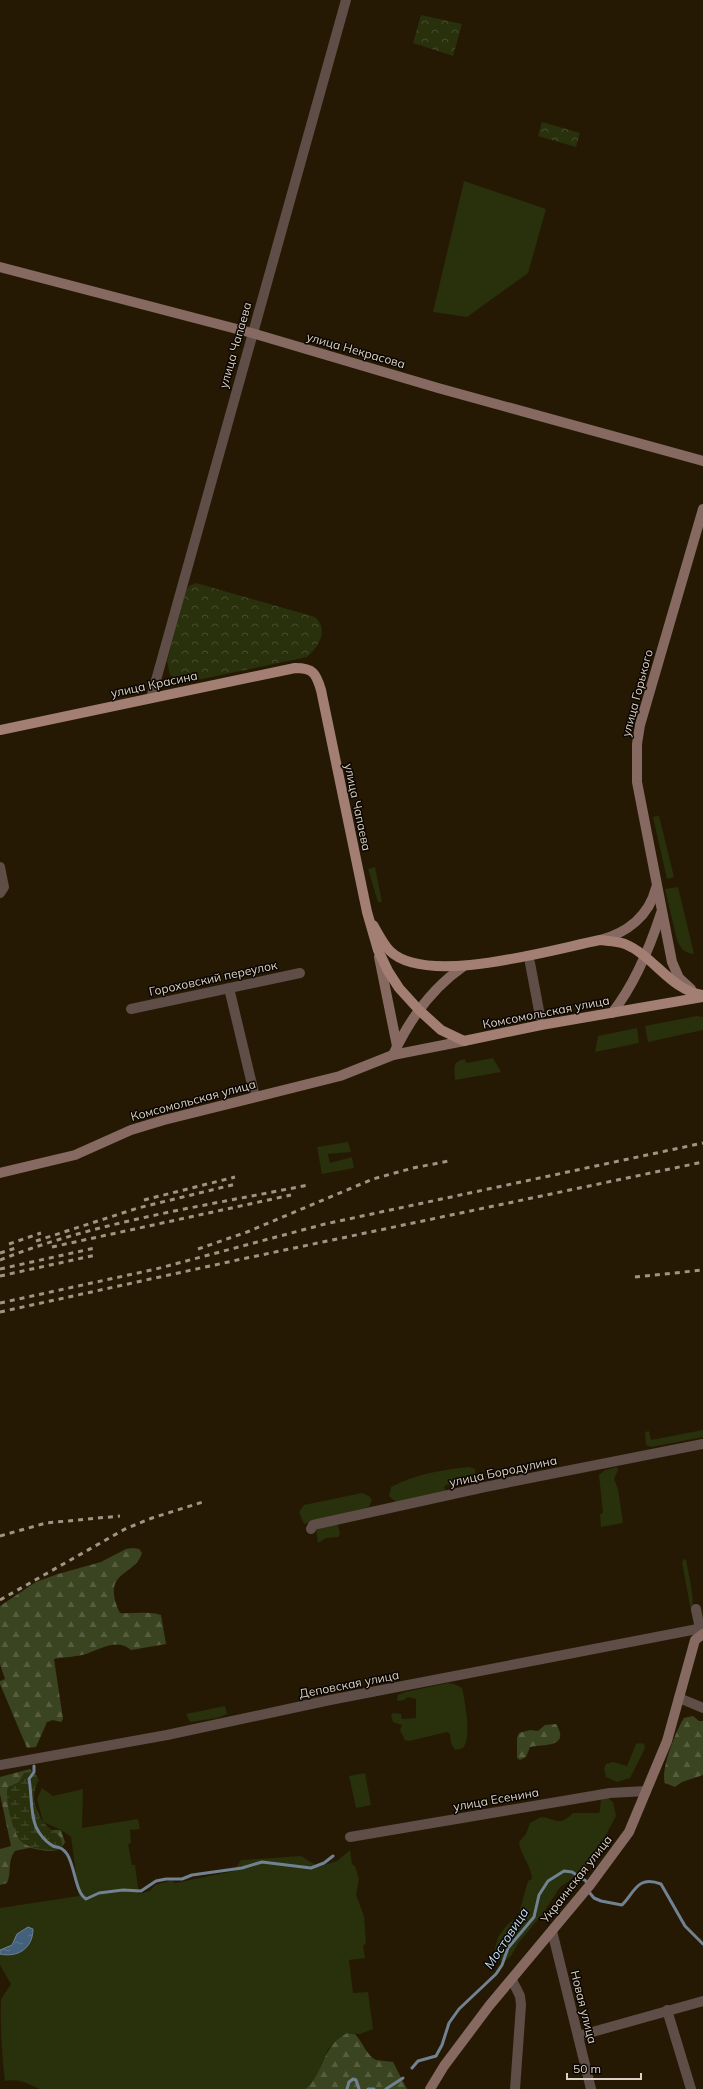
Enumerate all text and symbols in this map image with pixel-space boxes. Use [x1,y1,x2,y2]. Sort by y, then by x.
street label: улица Чапаева [216,300,254,390]
street label: улица Некрасова [305,329,407,371]
street label: улица Горького [618,648,656,738]
street label: улица Красина [109,667,199,701]
street label: улица Чапаева [341,762,375,852]
street label: Гороховский переулок [148,957,279,999]
street label: Комсомольская улица [481,992,611,1032]
street label: Комсомольская улица [129,1076,257,1124]
street label: улица Бородулина [448,1452,558,1490]
street label: Деповская улица [298,1667,400,1701]
street label: улица Есенина [452,1784,540,1814]
street label: Украинская улица [536,1832,615,1927]
water label: Мостовица [480,1904,532,1972]
street label: Новая улица [568,1969,600,2045]
scale bar [567,2055,641,2081]
text: 50 m [573,2061,601,2076]

